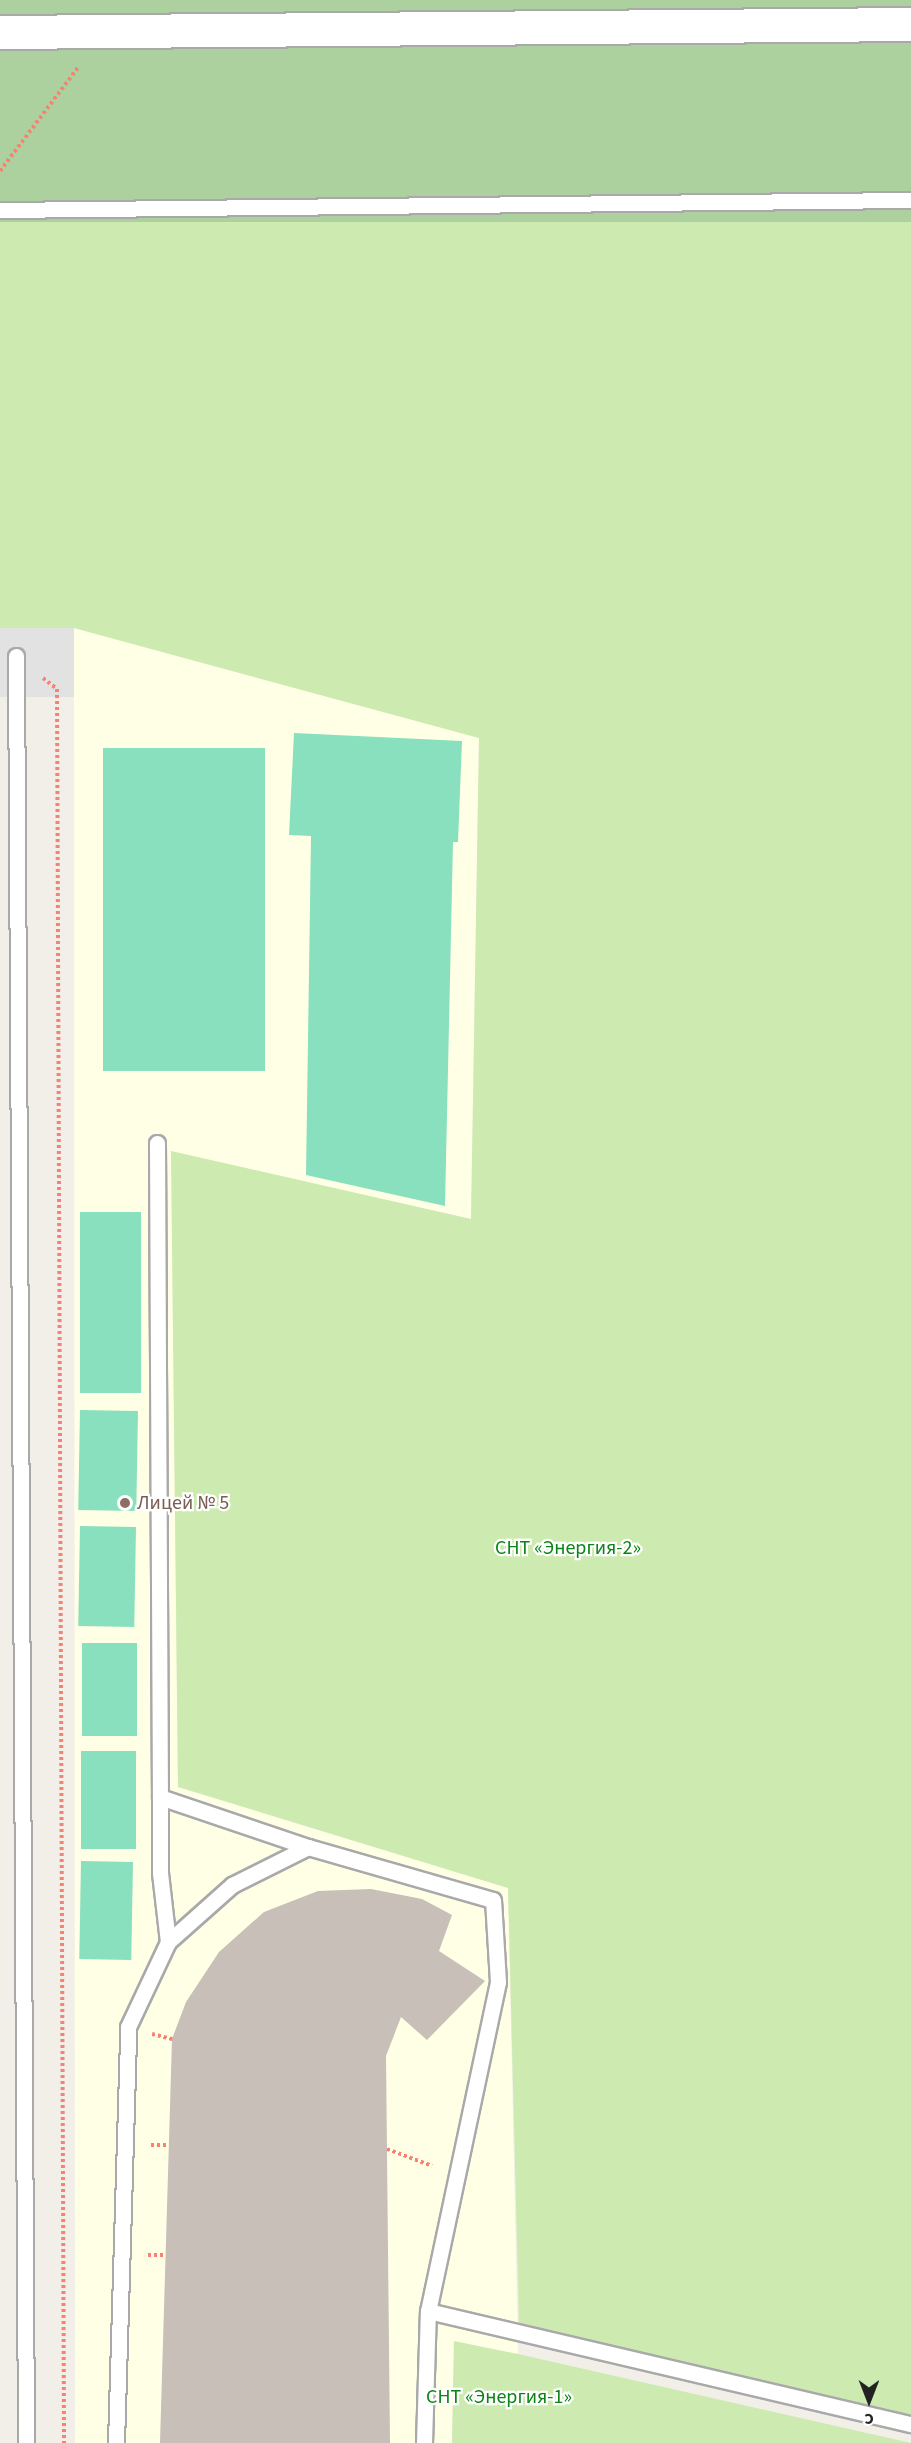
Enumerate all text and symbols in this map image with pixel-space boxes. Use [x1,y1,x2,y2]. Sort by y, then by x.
place label: Лицей № 5 [137,1491,229,1515]
marker: Лицей № 5 [118,1496,132,1510]
park label: СНТ «Энергия-2» [495,1536,641,1560]
north arrow [839,2371,899,2431]
park label: СНТ «Энергия-1» [426,2385,572,2409]
text: С [864,2408,874,2430]

